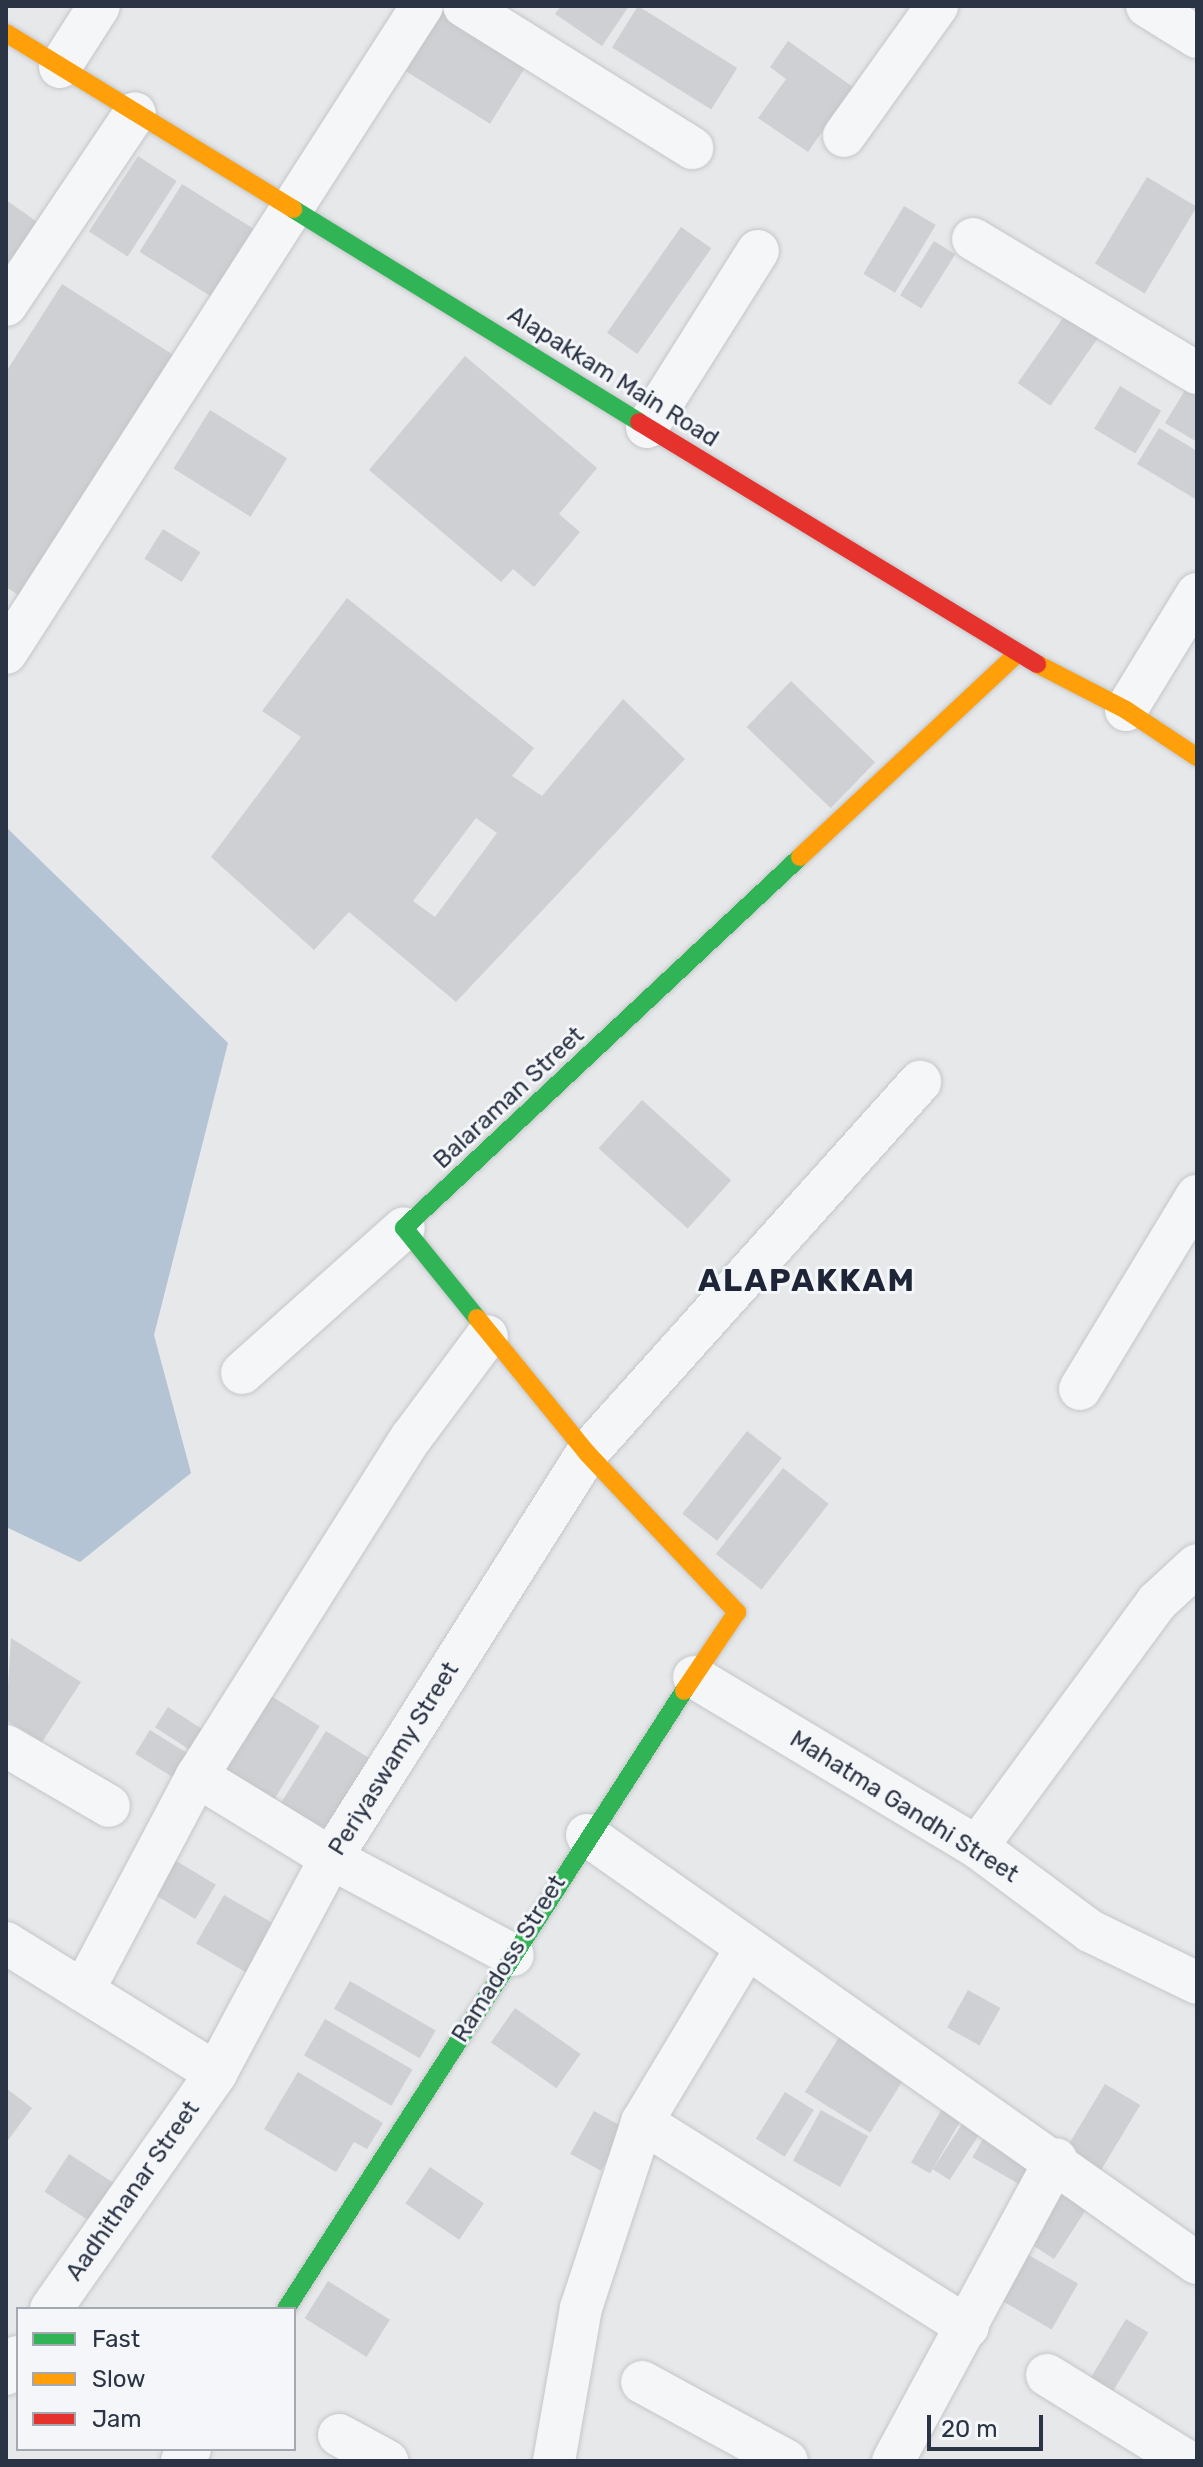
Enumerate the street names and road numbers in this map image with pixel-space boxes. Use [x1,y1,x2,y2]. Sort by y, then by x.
street label: Alapakkam Main Road [502,300,724,454]
street label: Balaraman Street [428,1021,590,1175]
street label: Periyaswamy Street [323,1657,465,1861]
street label: Mahatma Gandhi Street [784,1725,1024,1889]
street label: Ramadoss Street [446,1870,572,2048]
street label: Aadhithanar Street [60,2095,206,2287]

